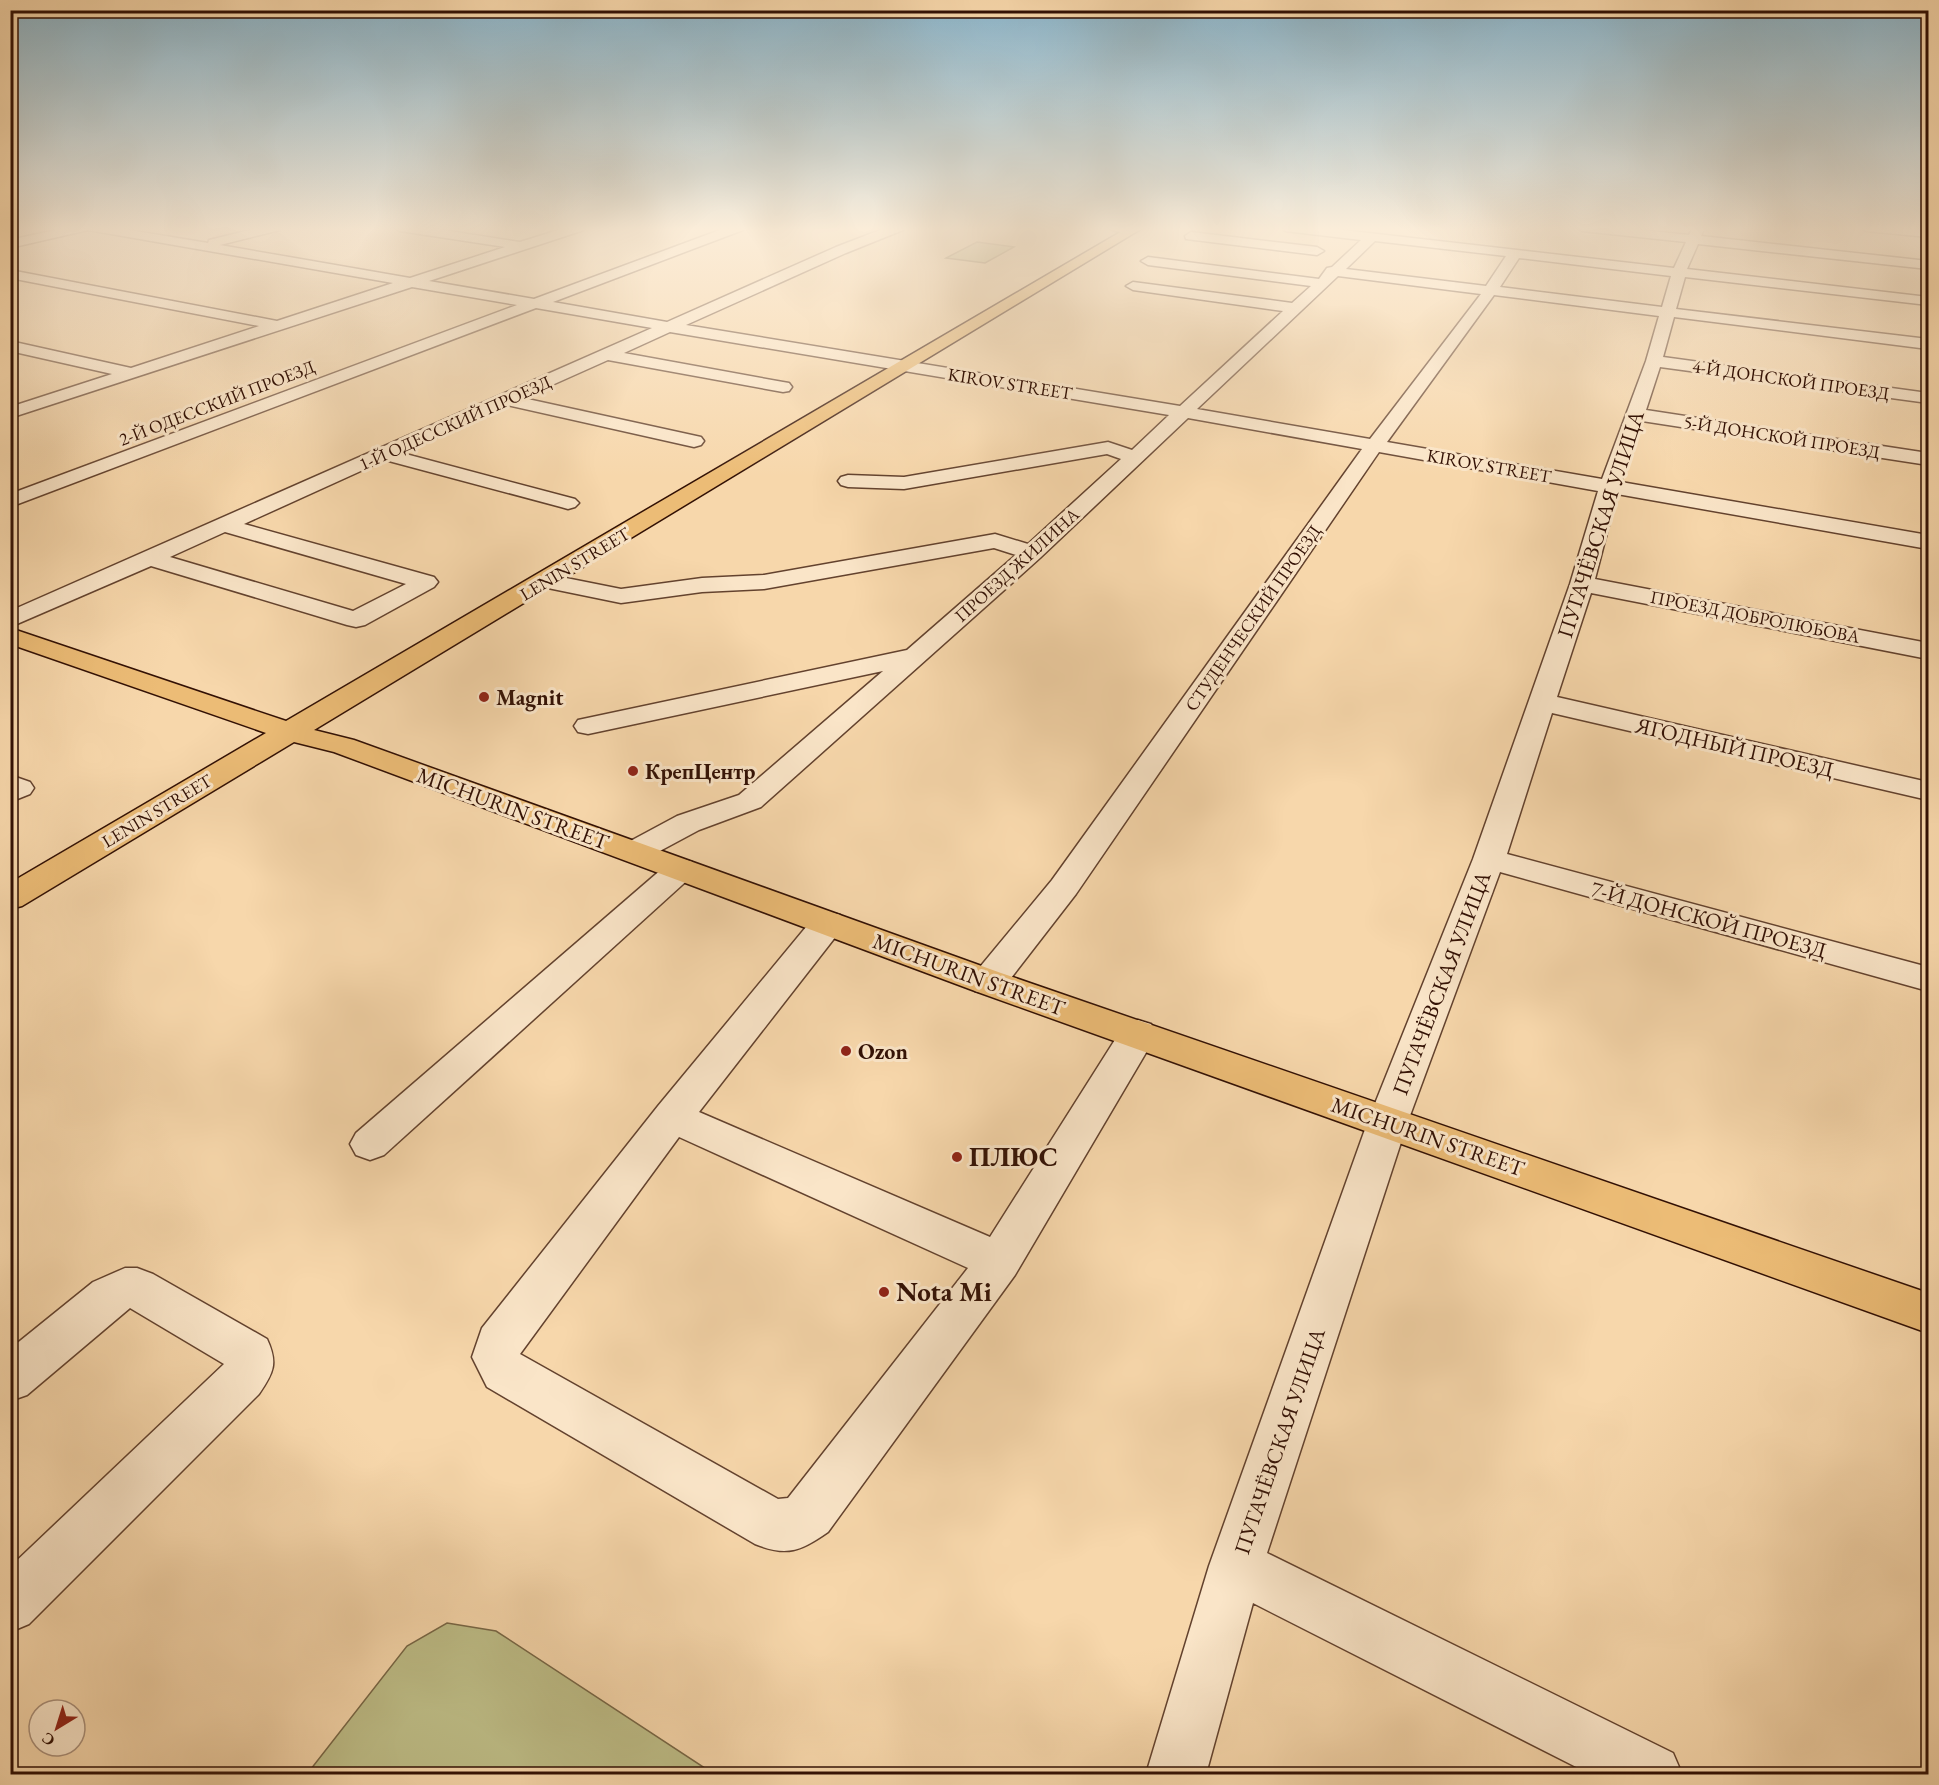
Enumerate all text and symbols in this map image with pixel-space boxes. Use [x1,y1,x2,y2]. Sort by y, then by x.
street label: 4-Й ДОНСКОЙ ПРОЕЗД [1691,354,1891,405]
street label: 2-Й ОДЕССКИЙ ПРОЕЗД [116,355,318,451]
street label: KIROV STREET [946,362,1075,405]
street label: 1-Й ОДЕССКИЙ ПРОЕЗД [355,370,555,475]
street label: ПУГАЧЁВСКАЯ УЛИЦА [1550,406,1651,642]
street label: 5-Й ДОНСКОЙ ПРОЕЗД [1682,410,1882,463]
street label: KIROV STREET [1425,443,1554,488]
street label: ПРОЕЗД ЖИЛИНА [949,502,1084,627]
street label: СТУДЕНЧЕСКИЙ ПРОЕЗД [1179,520,1326,715]
street label: LENIN STREET [515,521,635,605]
street label: ПРОЕЗД ДОБРОЛЮБОВА [1648,585,1862,648]
place label: Magnit [496,683,564,712]
marker: Magnit [477,690,491,704]
street label: ЯГОДНЫЙ ПРОЕЗД [1632,710,1837,784]
place label: КрепЦентр [645,757,755,786]
street label: MICHURIN STREET [413,760,613,857]
marker: КрепЦентр [626,764,640,778]
street label: LENIN STREET [97,768,217,852]
street label: ПУГАЧЁВСКАЯ УЛИЦА [1385,866,1498,1099]
street label: 7-Й ДОНСКОЙ ПРОЕЗД [1588,874,1830,965]
street label: MICHURIN STREET [869,926,1069,1023]
place label: Ozon [858,1037,908,1066]
marker: Ozon [839,1044,853,1058]
street label: MICHURIN STREET [1328,1090,1528,1183]
place label: ПЛЮС [969,1139,1058,1174]
marker: ПЛЮС [950,1150,964,1164]
place label: Nota Mi [896,1274,992,1309]
marker: Nota Mi [877,1285,891,1299]
street label: ПУГАЧЁВСКАЯ УЛИЦА [1227,1323,1332,1558]
north arrow [27,1698,87,1758]
text: С [37,1728,59,1751]

